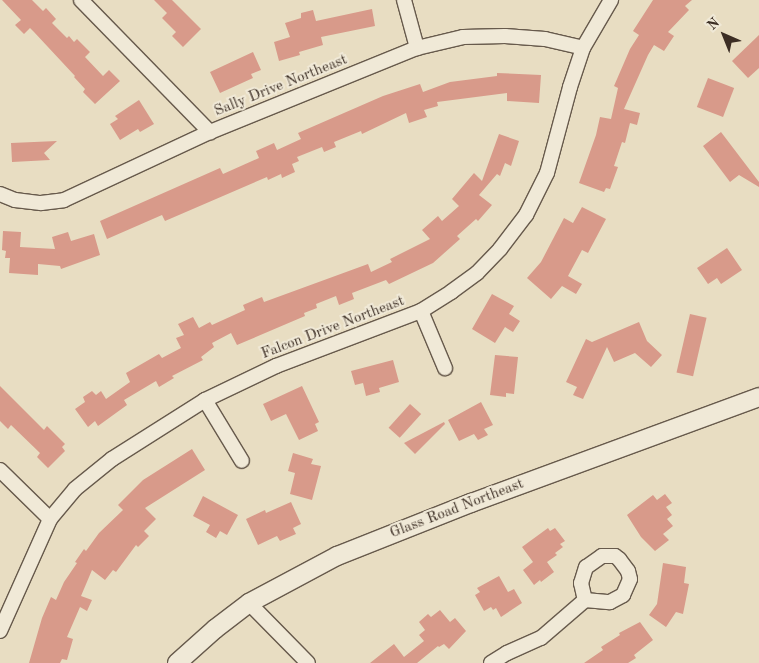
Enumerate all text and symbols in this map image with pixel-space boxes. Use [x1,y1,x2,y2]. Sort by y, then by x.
north arrow [699,10,749,60]
text: N [705,15,722,33]
street label: Sally Drive Northeast [212,51,350,121]
street label: Falcon Drive Northeast [259,292,407,364]
street label: Glass Road Northeast [388,475,526,543]

